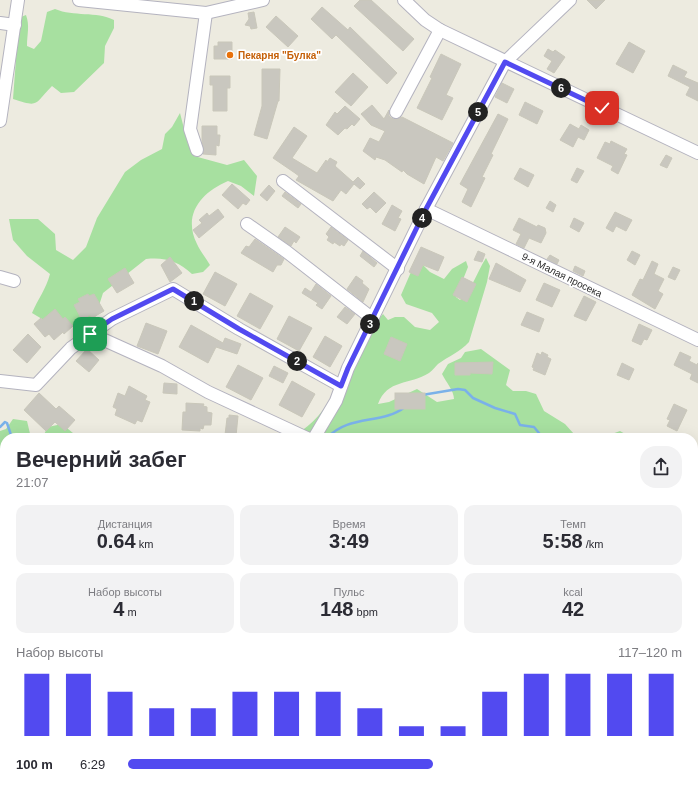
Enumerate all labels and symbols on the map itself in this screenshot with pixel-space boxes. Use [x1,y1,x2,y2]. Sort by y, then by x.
marker: Пекарня "Булка" [225,50,235,60]
place label: Пекарня "Булка" [238,50,321,61]
pin: 6 [551,78,571,98]
pin [585,91,619,125]
pin: 5 [468,102,488,122]
pin: 4 [412,208,432,228]
street label: 9-я Малая просека [520,251,604,299]
pin: 1 [184,291,204,311]
pin: 3 [360,314,380,334]
pin [73,317,107,351]
pin: 2 [287,351,307,371]

